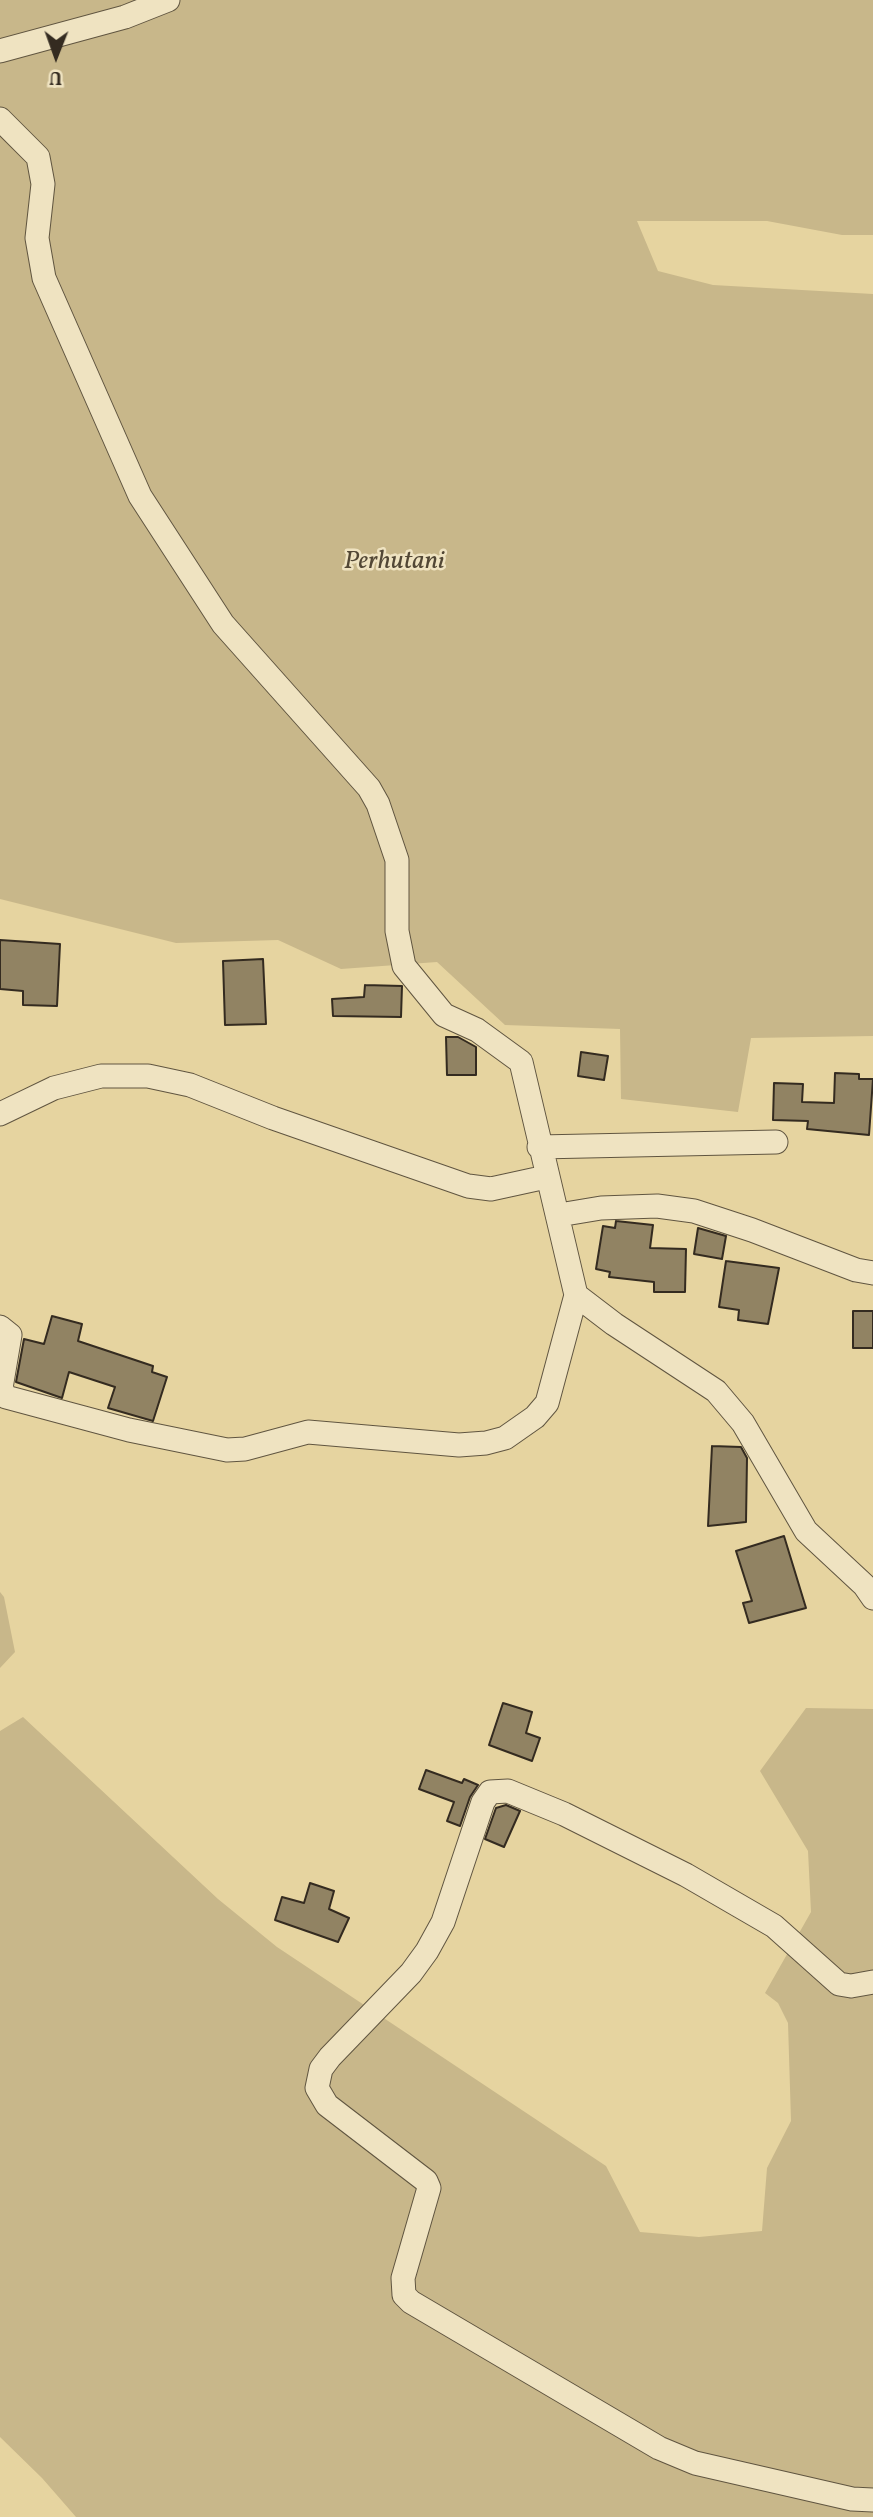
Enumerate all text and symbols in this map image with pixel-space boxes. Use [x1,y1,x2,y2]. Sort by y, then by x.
north arrow [21,21,91,91]
text: U [49,64,62,90]
park label: Perhutani [344,547,444,579]

